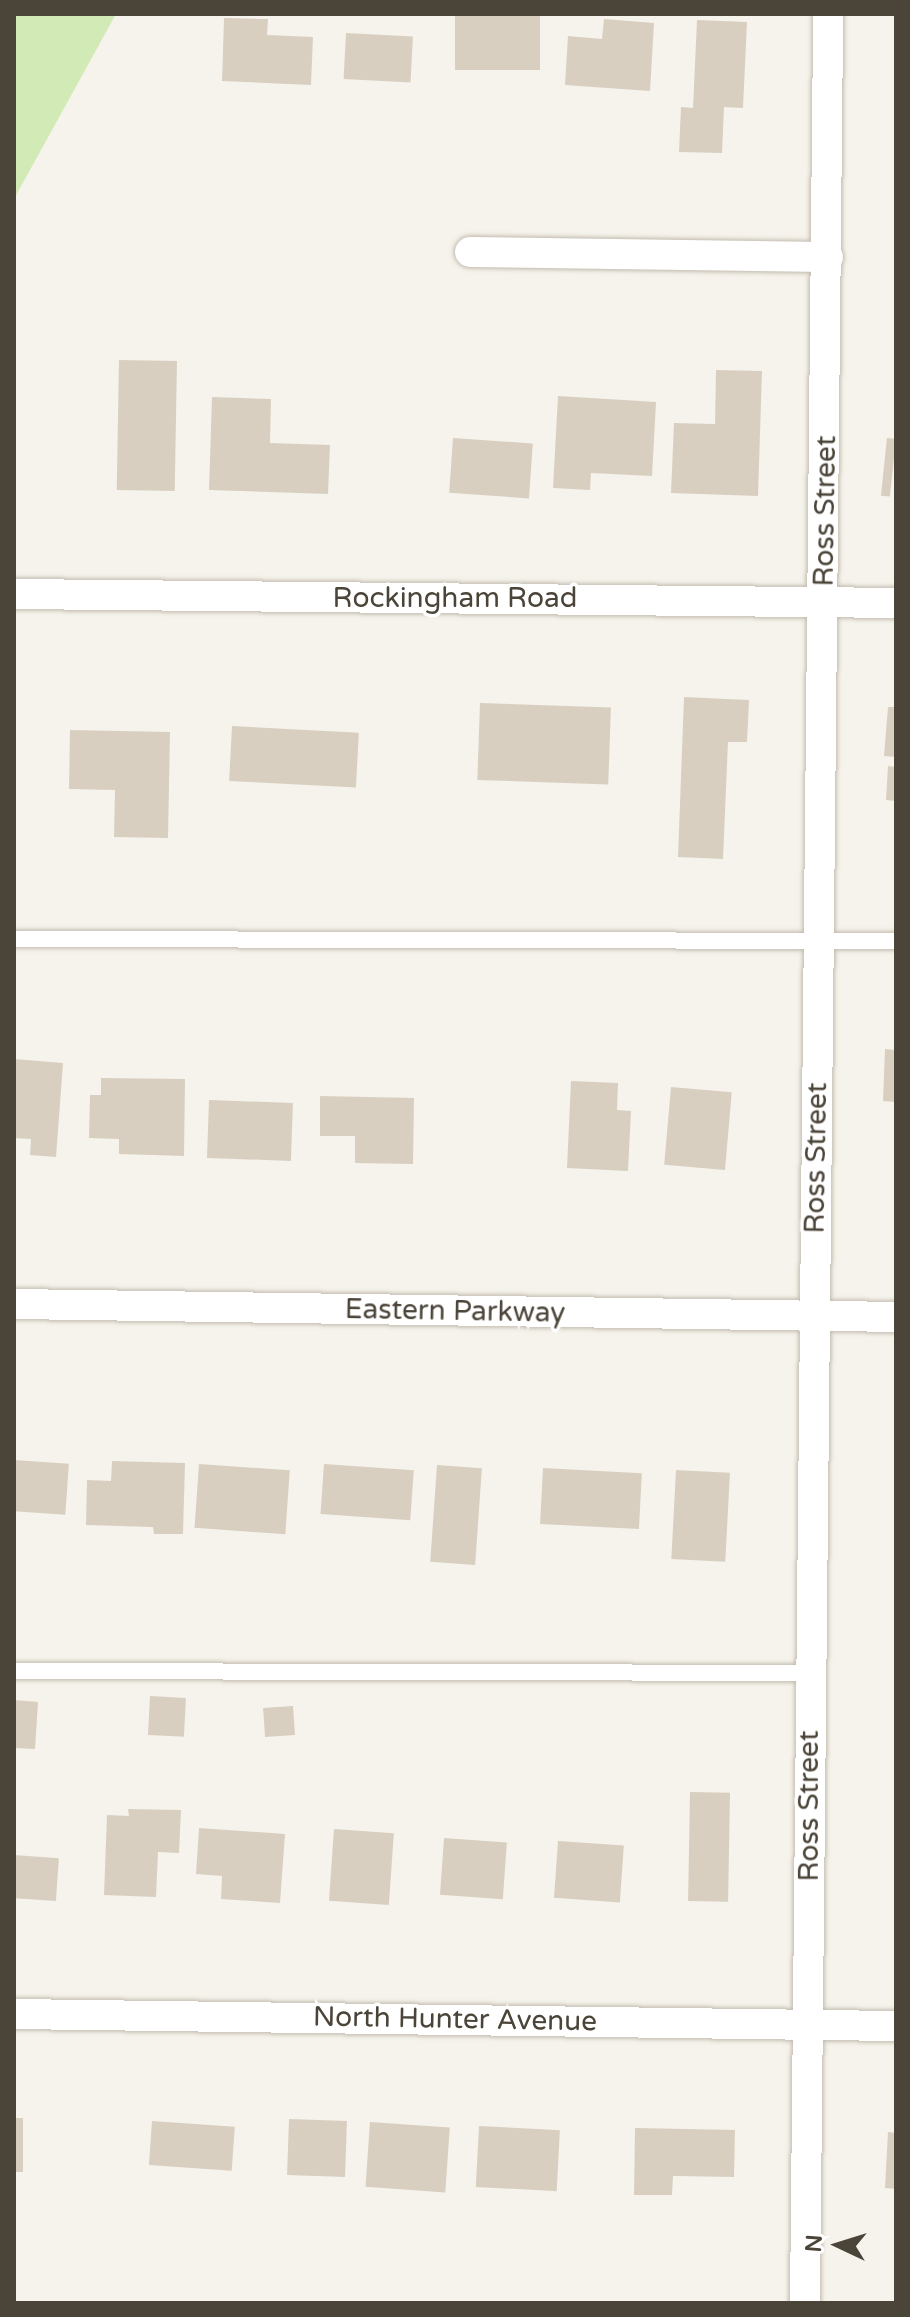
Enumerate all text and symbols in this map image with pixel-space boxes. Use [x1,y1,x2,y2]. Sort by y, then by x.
street label: Ross Street [807,435,843,587]
street label: Rockingham Road [333,581,577,615]
street label: Ross Street [798,1082,834,1234]
street label: Eastern Parkway [344,1292,566,1330]
street label: Ross Street [792,1730,826,1882]
street label: North Hunter Avenue [313,2000,597,2038]
north arrow [798,2205,878,2285]
text: N [800,2234,828,2253]

